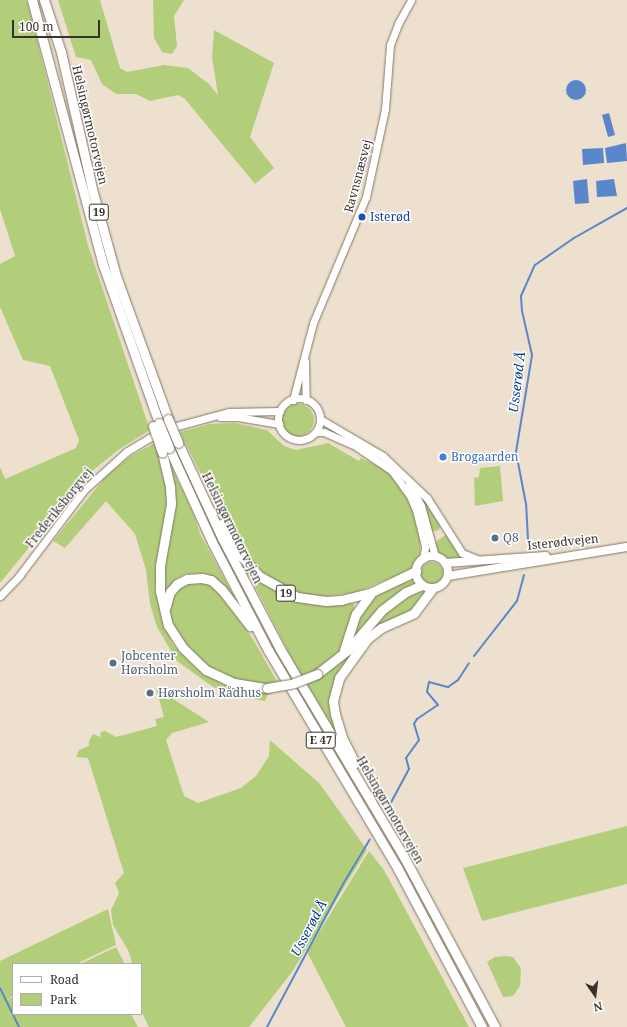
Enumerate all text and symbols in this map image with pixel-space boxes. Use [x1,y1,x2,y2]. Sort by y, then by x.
scale bar [14,12,102,38]
text: 100 m [19,18,54,35]
street label: Helsingørmotorvejen [69,64,111,186]
street label: Ravnsnæsvej [341,138,375,214]
road number: 19 [88,203,110,221]
place label: Isterød [370,210,410,224]
marker: Isterød [357,212,367,222]
water label: Usserød Å [506,351,528,413]
place label: Brogaarden [451,450,519,464]
marker: Brogaarden [438,452,448,462]
street label: Frederiksborgvej [22,465,96,551]
street label: Helsingørmotorvejen [199,470,265,586]
place label: Q8 [503,531,519,545]
street label: Isterødvejen [527,531,599,553]
marker: Q8 [490,533,500,543]
road number: 19 [275,584,297,602]
place label: Jobcenter Hørsholm [121,649,178,677]
marker: Jobcenter Hørsholm [108,658,118,668]
place label: Hørsholm Rådhus [158,686,261,700]
marker: Hørsholm Rådhus [145,688,155,698]
road number: E 47 [305,731,337,749]
street label: Helsingørmotorvejen [353,754,427,866]
water label: Usserød Å [288,897,330,959]
legend [12,963,142,1015]
text: Road [50,971,79,988]
north arrow [575,975,615,1015]
text: Park [50,991,77,1008]
text: N [592,999,604,1015]

